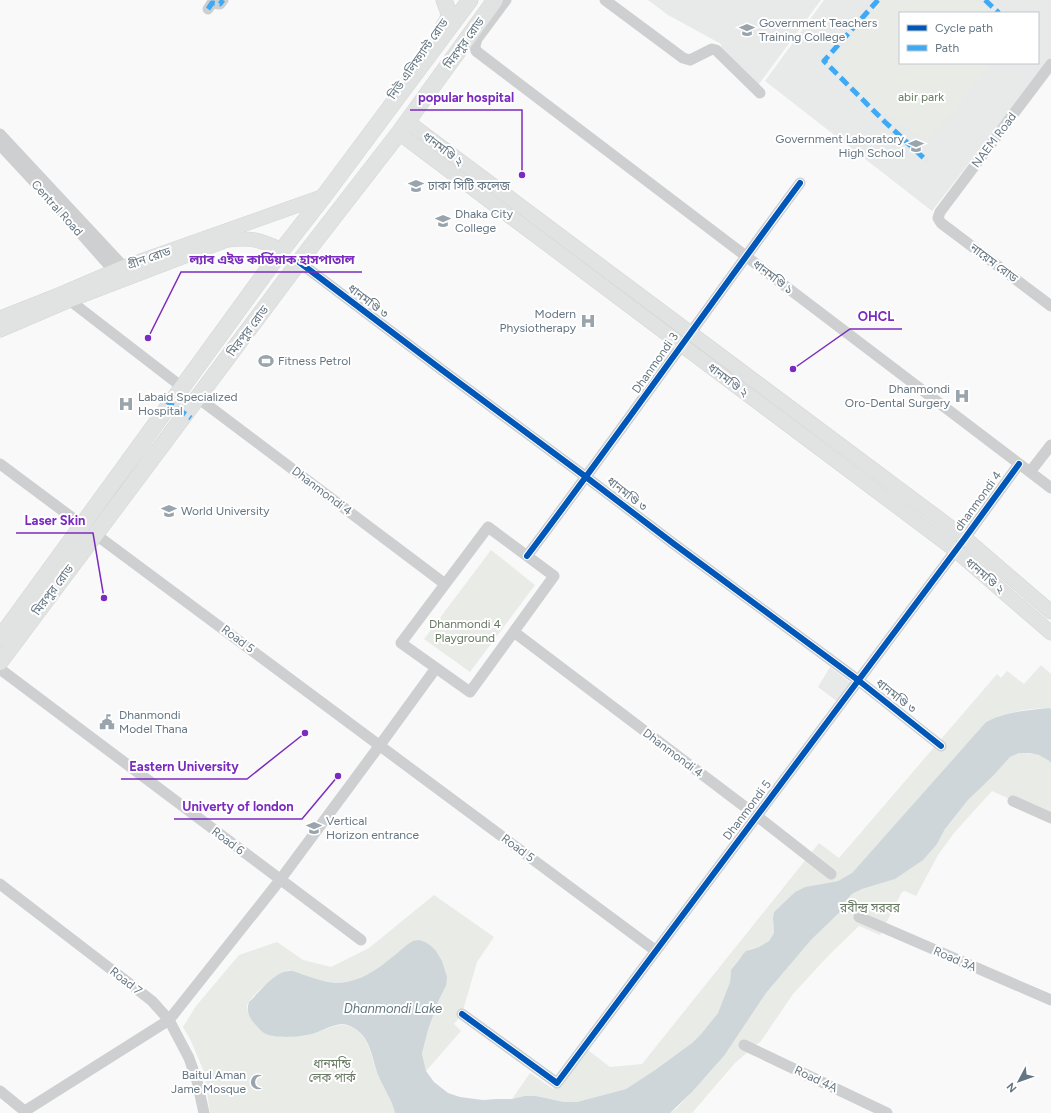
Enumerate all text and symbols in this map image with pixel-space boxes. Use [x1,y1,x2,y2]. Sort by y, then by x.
legend [899,12,1039,64]
street label: মিরপুর রোড [439,14,488,73]
street label: নিউ এলিফ্যান্ট রোড [384,15,451,103]
place label: Government Teachers Training College [759,16,878,44]
school or university icon: Government Teachers Training College [738,21,756,39]
text: Cycle path [935,21,993,35]
text: Path [935,41,959,55]
callout: popular hospital [410,85,522,110]
text: popular hospital [418,90,514,105]
park label: abir park [898,90,944,104]
street label: NAEM Road [969,110,1019,170]
street label: ধানমণ্ডি ২ [420,128,467,169]
place label: Government Laboratory High School [775,132,905,160]
school or university icon: Government Laboratory High School [907,137,925,155]
street label: Central Road [28,177,86,239]
school or university icon: ঢাকা সিটি কলেজ [407,177,425,195]
place label: ঢাকা সিটি কলেজ [427,178,511,193]
place label: Dhaka City College [455,207,514,235]
school or university icon: Dhaka City College [434,212,452,230]
street label: নায়েম রোড [967,240,1021,286]
street label: গ্রীন রোড [125,243,173,272]
callout: ল্যাব এইড কার্ডিয়াক হাসপাতাল [181,247,362,272]
text: ল্যাব এইড কার্ডিয়াক হাসপাতাল [188,252,355,267]
street label: ধানমণ্ডি ১ [750,256,797,297]
street label: ধানমণ্ডি ৩ [345,280,392,321]
street label: মিরপুর রোড [223,302,273,360]
callout: OHCL [850,304,902,329]
place label: Modern Physiotherapy [500,307,577,335]
text: OHCL [858,309,894,324]
hospital icon: Modern Physiotherapy [579,312,597,330]
street label: Dhanmondi 3 [629,330,681,396]
sports icon: Fitness Petrol [257,352,275,370]
place label: Fitness Petrol [278,354,351,368]
street label: ধানমণ্ডি ২ [705,359,752,400]
place label: Dhanmondi Oro-Dental Surgery [845,382,951,410]
hospital icon: Dhanmondi Oro-Dental Surgery [953,387,971,405]
place label: Labaid Specialized Hospital [138,390,238,418]
hospital icon: Labaid Specialized Hospital [117,395,135,413]
street label: Dhanmondi 4 [289,464,355,519]
street label: dhanmondi 4 [952,468,1005,534]
street label: ধানমণ্ডি ৩ [604,473,651,514]
school or university icon: World University [160,502,178,520]
place label: World University [181,504,270,518]
callout: Laser Skin [16,508,93,533]
text: Laser Skin [25,513,85,528]
street label: ধানমণ্ডি ২ [963,554,1008,597]
street label: মিরপুর রোড [28,561,78,619]
park label: Dhanmondi 4 Playground [429,617,501,645]
street label: Road 5 [219,622,257,656]
street label: ধানমণ্ডি ৩ [873,675,920,716]
place label: Dhanmondi Model Thana [119,708,188,736]
public building icon: Dhanmondi Model Thana [98,713,116,731]
street label: Dhanmondi 4 [640,726,706,781]
callout: Eastern University [121,754,247,779]
text: Eastern University [129,759,239,774]
street label: Dhanmondi 5 [720,777,774,843]
callout: Univerty of london [174,794,302,819]
text: Univerty of london [182,799,294,814]
place label: Vertical Horizon entrance [326,814,419,842]
school or university icon: Vertical Horizon entrance [305,819,323,837]
street label: Road 6 [209,824,247,858]
street label: Road 5 [499,831,537,865]
park label: রবীন্দ্র সরবর [839,900,901,915]
street label: Road 3A [931,944,979,974]
street label: Road 7 [107,964,145,998]
water label: Dhanmondi Lake [344,1001,442,1016]
park label: ধানমন্ডি লেক পার্ক [308,1056,356,1085]
north arrow [999,1061,1039,1101]
street label: Road 4A [792,1063,840,1095]
place label: Baitul Aman Jame Mosque [171,1068,246,1096]
mosque icon: Baitul Aman Jame Mosque [249,1073,267,1091]
text: N [1004,1080,1020,1095]

